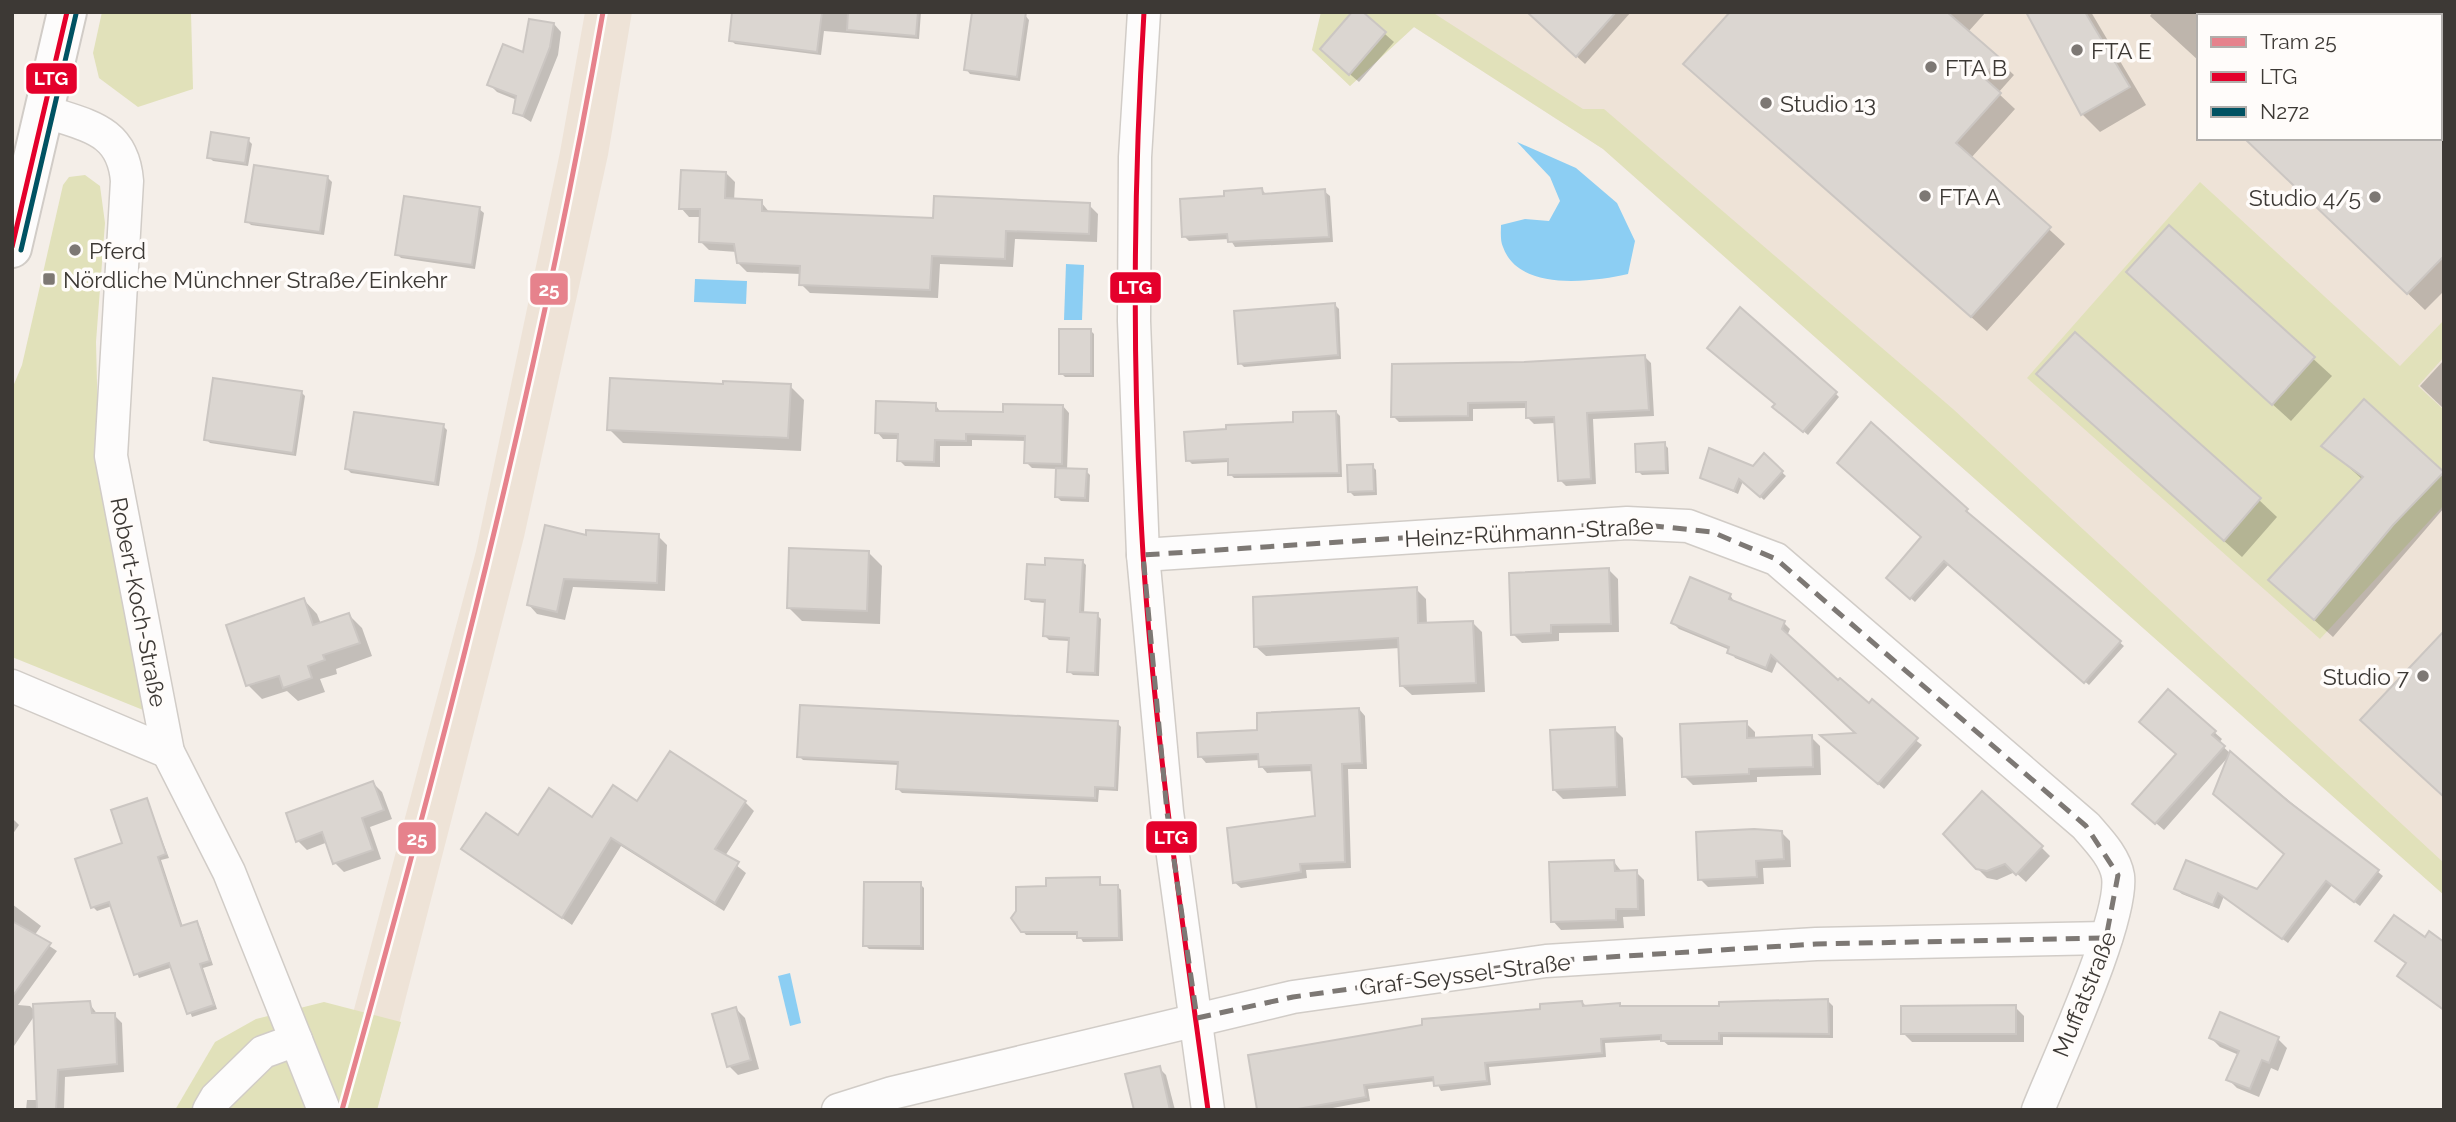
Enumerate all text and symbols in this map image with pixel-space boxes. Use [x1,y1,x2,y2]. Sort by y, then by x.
legend [2197,14,2442,140]
text: Tram 25 [2260,29,2337,54]
place label: FTA E [2091,37,2152,64]
marker: FTA E [2069,42,2085,58]
place label: FTA B [1945,54,2007,81]
marker: FTA B [1923,59,1939,75]
line badge: LTG [25,62,78,95]
text: LTG [2260,64,2297,89]
text: LTG [34,67,68,89]
place label: Studio 13 [1780,90,1876,117]
marker: Studio 13 [1758,95,1774,111]
text: N272 [2260,99,2309,124]
place label: FTA A [1939,183,2001,210]
place label: Studio 4/5 [2249,184,2361,211]
marker: FTA A [1917,188,1933,204]
marker: Studio 4/5 [2367,189,2383,205]
place label: Pferd [89,237,146,264]
marker: Pferd [67,242,83,258]
place label: Nördliche Münchner Straße/Einkehr [63,266,448,293]
marker: Nördliche Münchner Straße/Einkehr [41,271,57,287]
line badge: LTG [1109,271,1162,304]
line badge: 25 [529,272,569,306]
text: LTG [1118,276,1152,298]
text: 25 [538,278,560,300]
street label: Robert-Koch-Straße [105,495,173,709]
street label: Heinz-Rühmann-Straße [1404,512,1654,552]
place label: Studio 7 [2323,663,2410,690]
marker: Studio 7 [2415,668,2431,684]
line badge: LTG [1145,820,1198,854]
line badge: 25 [397,821,437,855]
text: LTG [1154,826,1188,848]
text: 25 [406,827,428,849]
street label: Muffatstraße [2047,927,2121,1061]
street label: Graf-Seyssel-Straße [1358,948,1572,1000]

